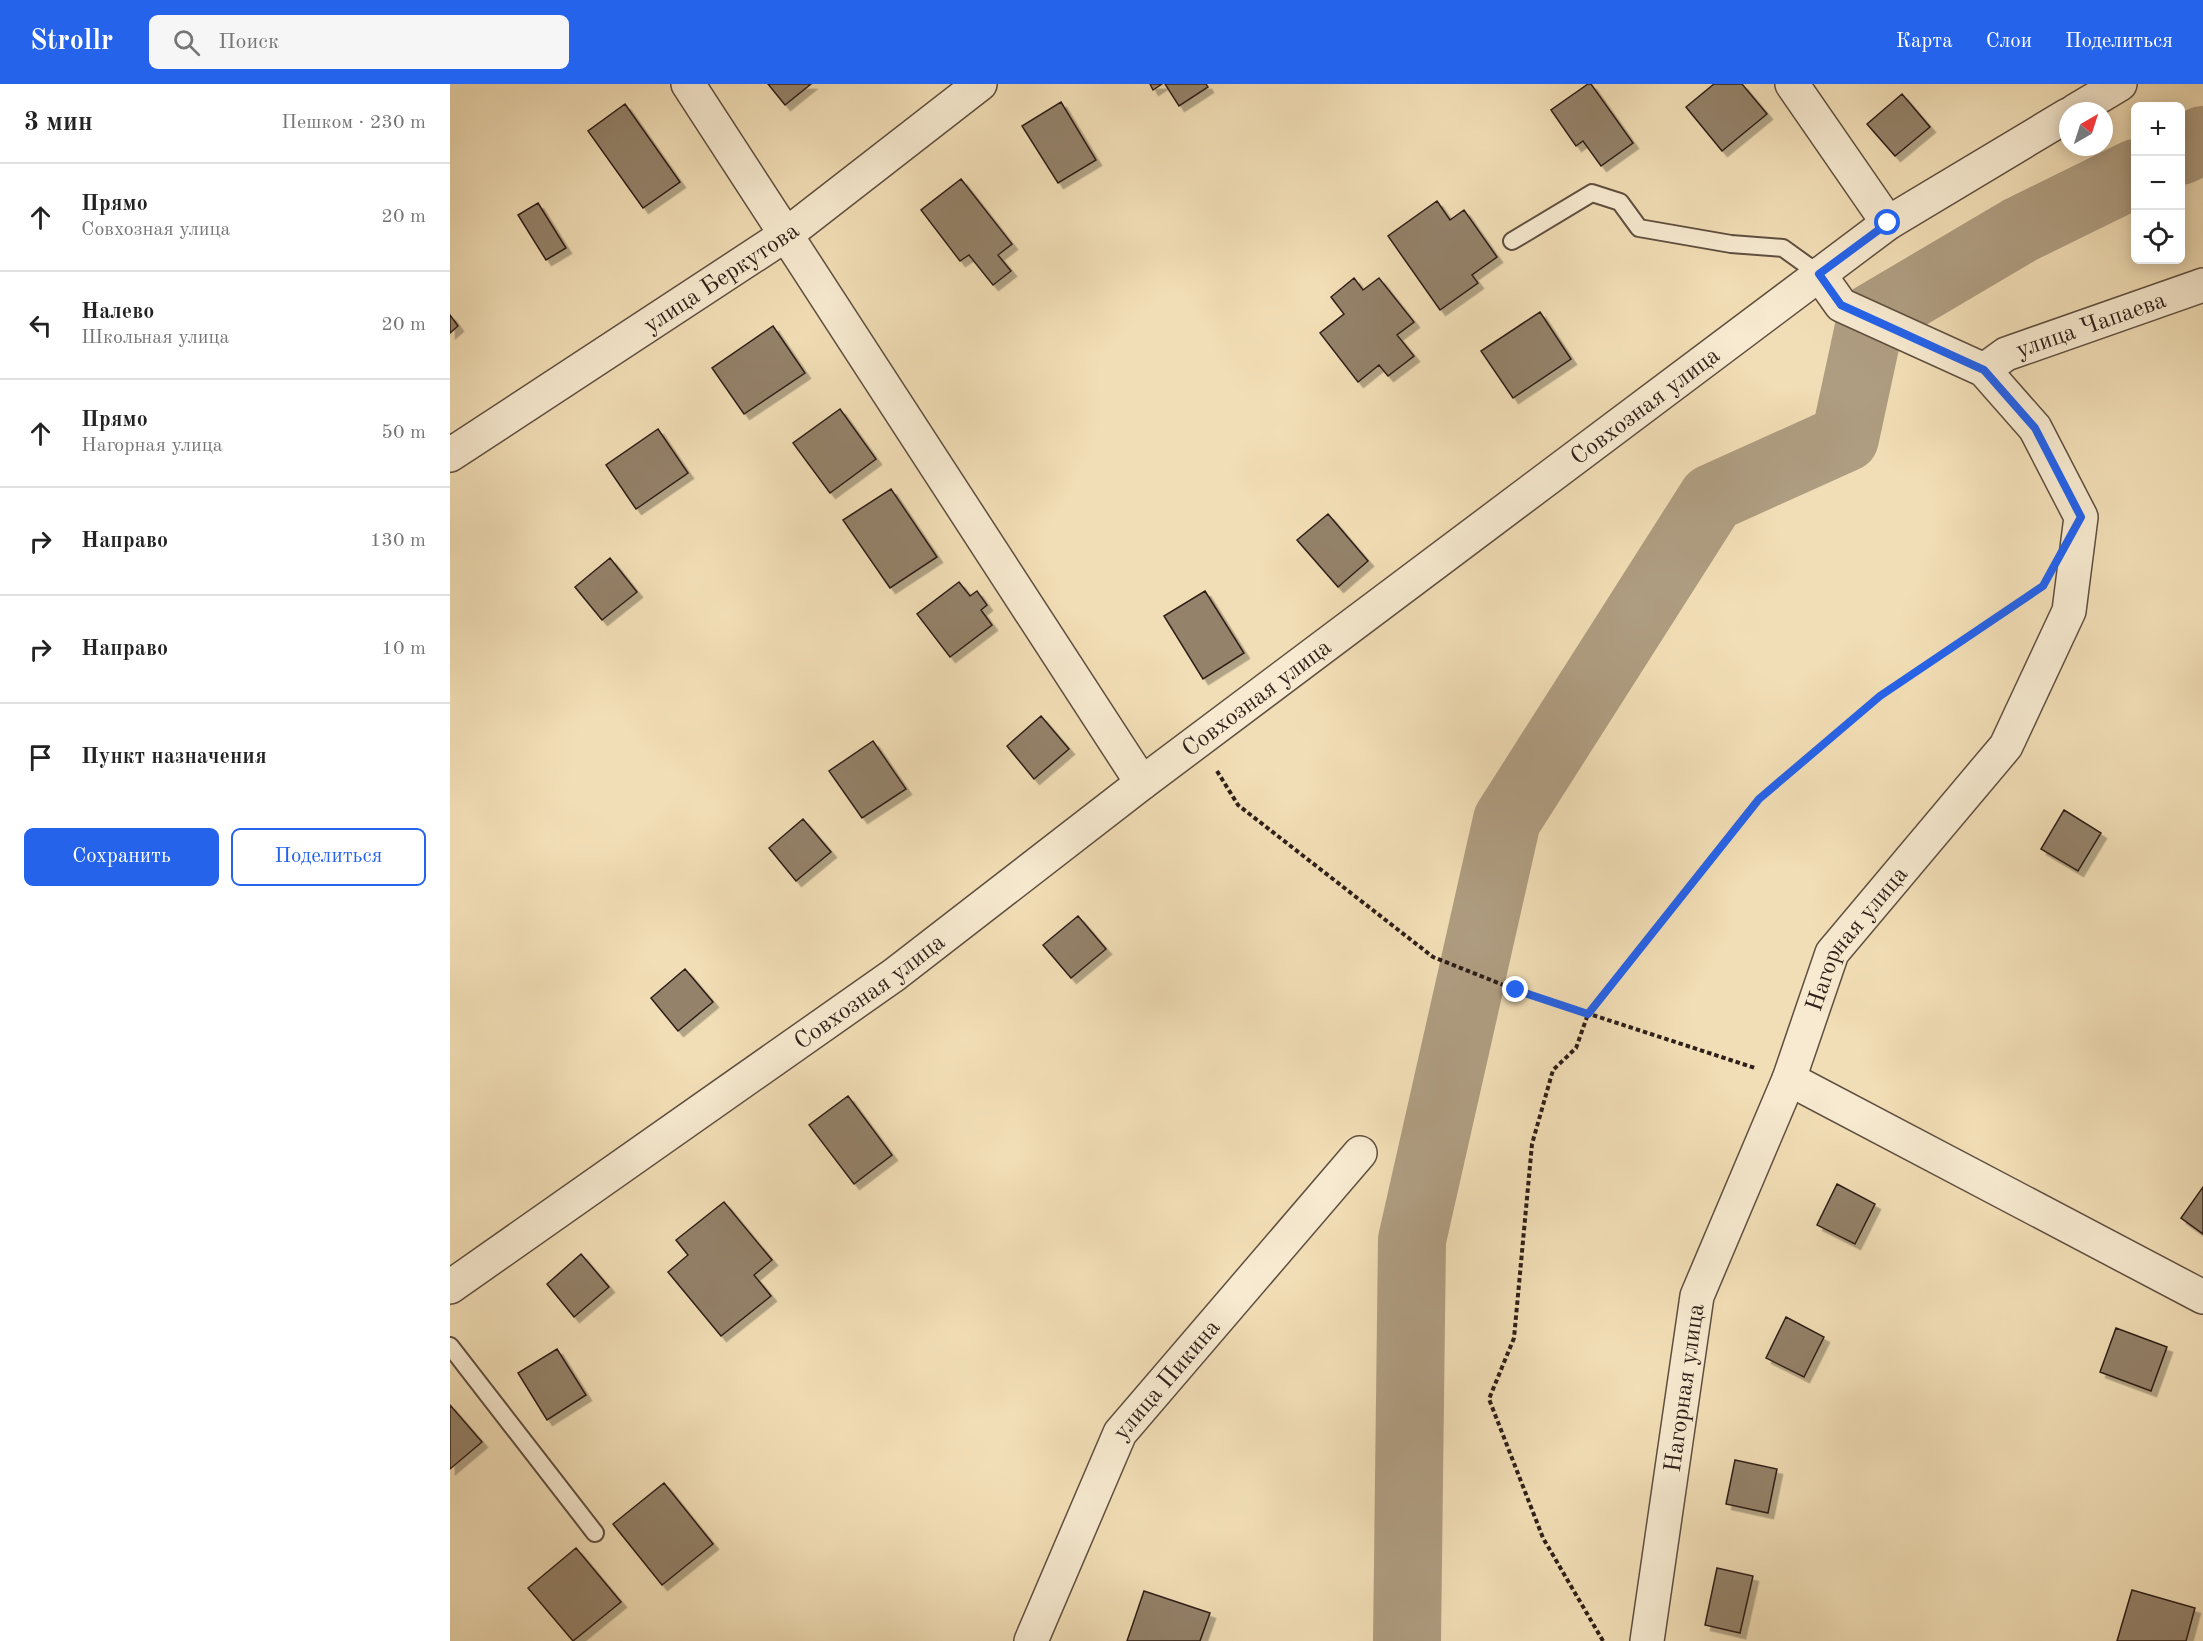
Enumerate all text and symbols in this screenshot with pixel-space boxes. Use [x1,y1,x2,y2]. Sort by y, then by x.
search box [149,15,569,69]
icon: search [170,26,203,59]
text: Strollr [30,28,113,56]
text: Поиск [218,31,279,53]
text: Карта [1896,31,1953,52]
text: Слои [1986,31,2032,52]
text: Поделиться [2065,31,2173,52]
north arrow [2059,102,2113,156]
map controls [2131,102,2185,264]
button: + [2131,102,2185,156]
text: 3 мин [24,110,93,136]
text: Пешком · 230 m [281,113,426,133]
button: − [2131,156,2185,210]
text: Прямо [81,193,148,215]
icon: ahead [24,201,57,234]
text: 20 m [381,207,426,227]
route start [1874,209,1900,235]
button: locate [2131,210,2185,264]
street label: улица Беркутова [640,219,804,338]
text: Совхозная улица [81,220,230,240]
street label: улица Чапаева [2013,289,2170,363]
text: Налево [81,301,154,323]
icon: left [24,309,57,342]
text: 20 m [381,315,426,335]
text: Школьная улица [81,328,229,348]
street label: Совхозная улица [1567,344,1725,471]
text: Прямо [81,409,148,431]
icon: ahead [24,417,57,450]
text: 50 m [381,423,426,443]
text: Нагорная улица [81,436,223,456]
icon: right [24,525,57,558]
text: Направо [81,530,168,552]
text: 130 m [370,531,426,551]
icon: right [24,633,57,666]
street label: Совхозная улица [1178,635,1336,762]
text: Направо [81,638,168,660]
text: 10 m [381,639,426,659]
icon: arrive [24,741,57,774]
text: Пункт назначения [81,746,267,768]
button: Сохранить [24,828,219,886]
button: Поделиться [231,828,426,886]
street label: Нагорная улица [1803,863,1913,1015]
street label: Совхозная улица [791,930,950,1055]
route end [1502,976,1528,1002]
street label: Нагорная улица [1662,1302,1710,1474]
street label: улица Пикина [1110,1316,1226,1445]

